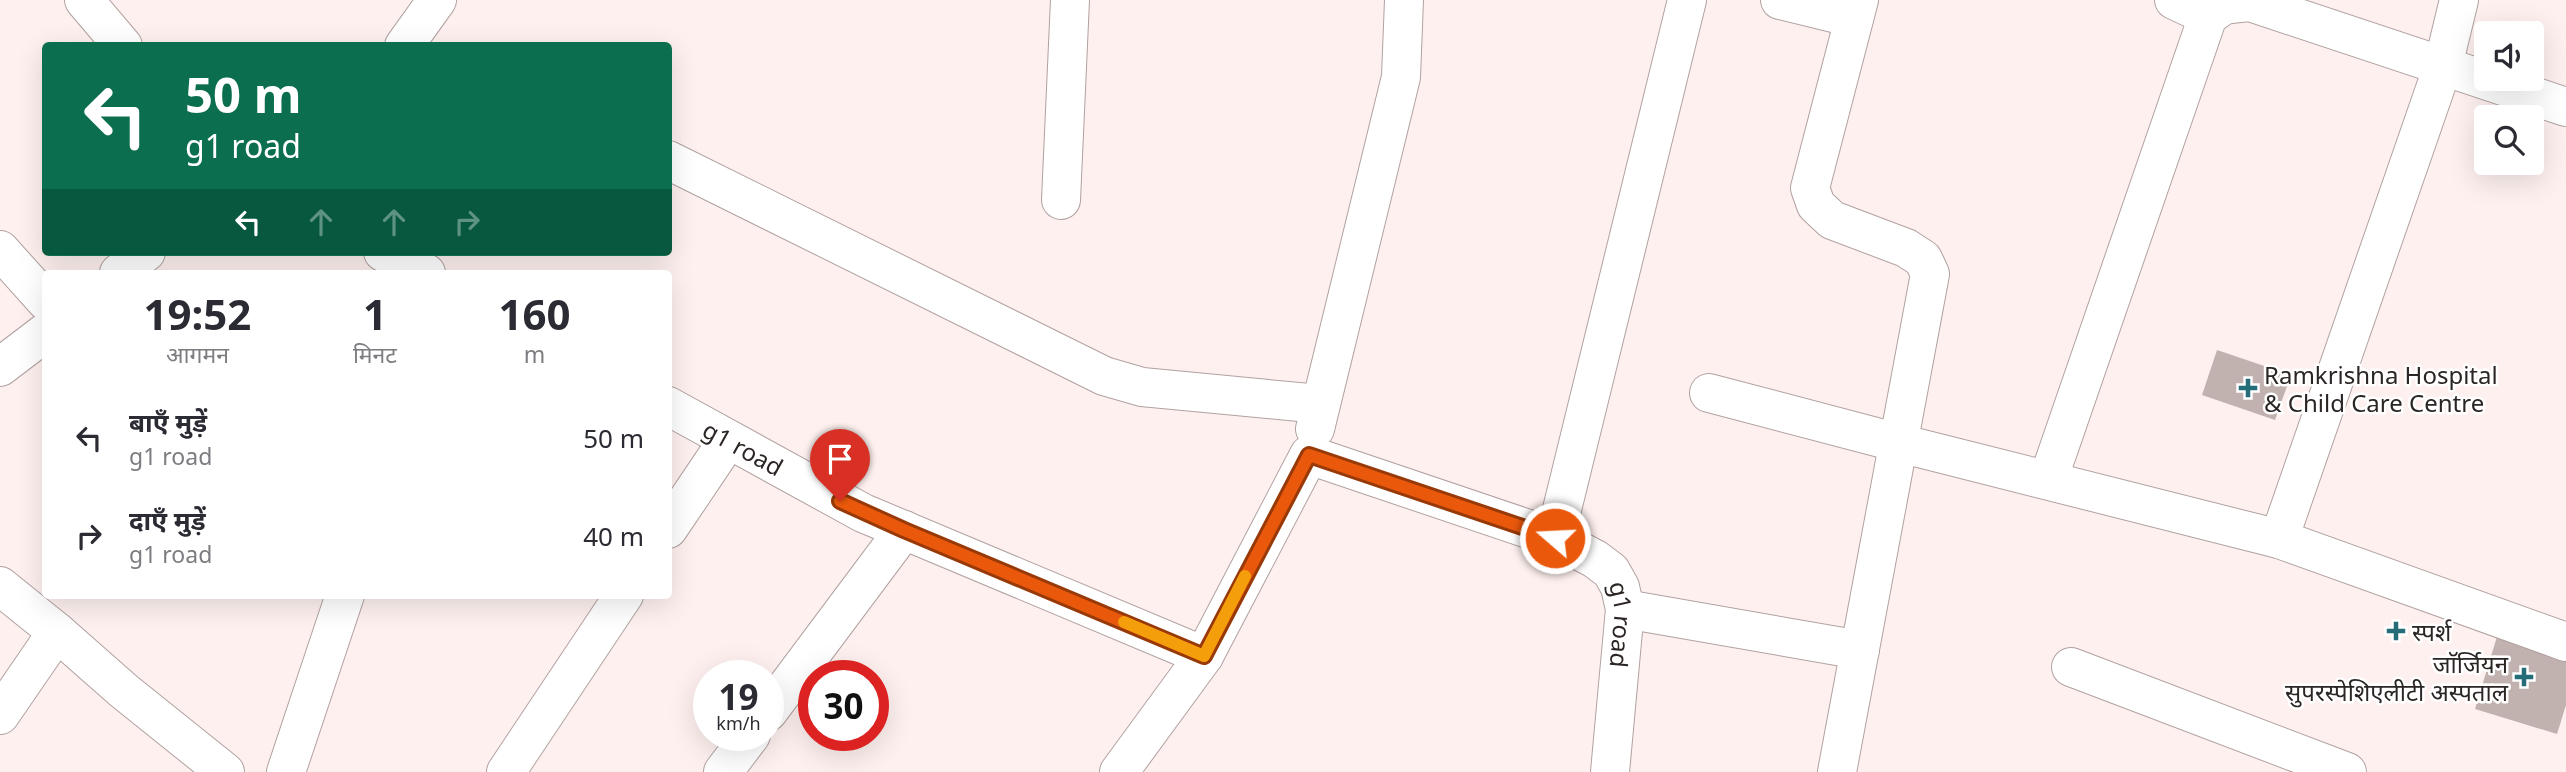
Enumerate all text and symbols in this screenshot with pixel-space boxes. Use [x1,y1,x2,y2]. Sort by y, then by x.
map controls [2474,21,2544,175]
button: sound [2474,21,2544,91]
text: 50 m [185,61,302,127]
icon: left [70,70,161,161]
button: search [2474,105,2544,175]
text: g1 road [185,124,301,167]
icon: left [229,203,267,241]
icon: ahead [302,203,340,241]
icon: ahead [375,203,413,241]
icon: right [448,203,486,241]
text: 19:52 [143,285,251,342]
text: 1 [363,285,387,342]
text: 160 [498,285,571,342]
text: आगमन [166,338,229,370]
text: मिनट [353,338,397,370]
text: m [524,338,545,370]
place label: Ramkrishna Hospital & Child Care Centre [2264,358,2498,419]
marker: Ramkrishna Hospital & Child Care Centre [2238,378,2258,398]
text: बाएँ मुड़ें [129,404,207,440]
street label: g1 road [697,412,789,483]
icon: left [70,419,108,457]
text: 50 m [583,420,644,456]
pin [810,429,870,501]
text: g1 road [129,440,212,472]
icon: arrive [821,440,859,478]
position arrow [1518,501,1592,575]
text: दाएँ मुड़ें [129,502,206,538]
icon: right [70,517,108,555]
text: 40 m [583,518,644,554]
text: g1 road [129,538,212,570]
street label: g1 road [1603,578,1641,669]
place label: स्पर्श [2412,615,2452,648]
marker: स्पर्श [2386,621,2406,641]
place label: जाॅर्जियन सुपरस्पेशिएलीटी अस्पताल [2285,647,2509,708]
speed limit sign: 30 [798,660,889,751]
marker: जाॅर्जियन सुपरस्पेशिएलीटी अस्पताल [2514,667,2534,687]
text: 19 [718,673,759,720]
text: km/h [716,711,761,735]

